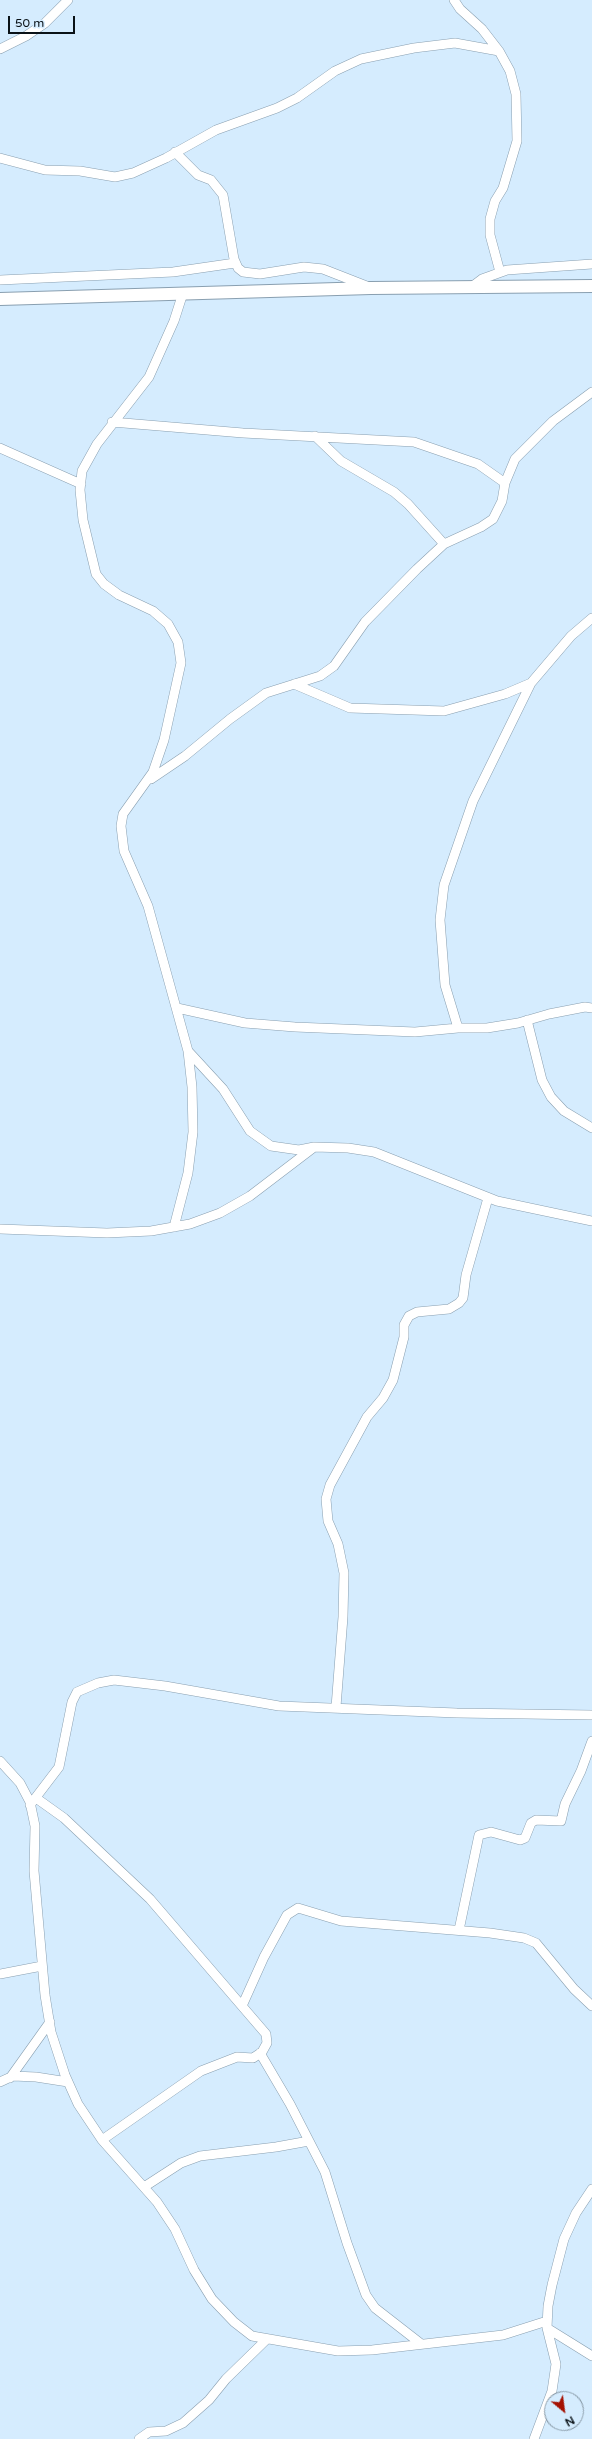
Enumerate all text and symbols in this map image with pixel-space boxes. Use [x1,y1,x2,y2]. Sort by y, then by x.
scale bar [10,8,77,34]
text: 50 m [15,16,44,30]
north arrow [544,2391,584,2431]
text: N [563,2413,577,2429]

